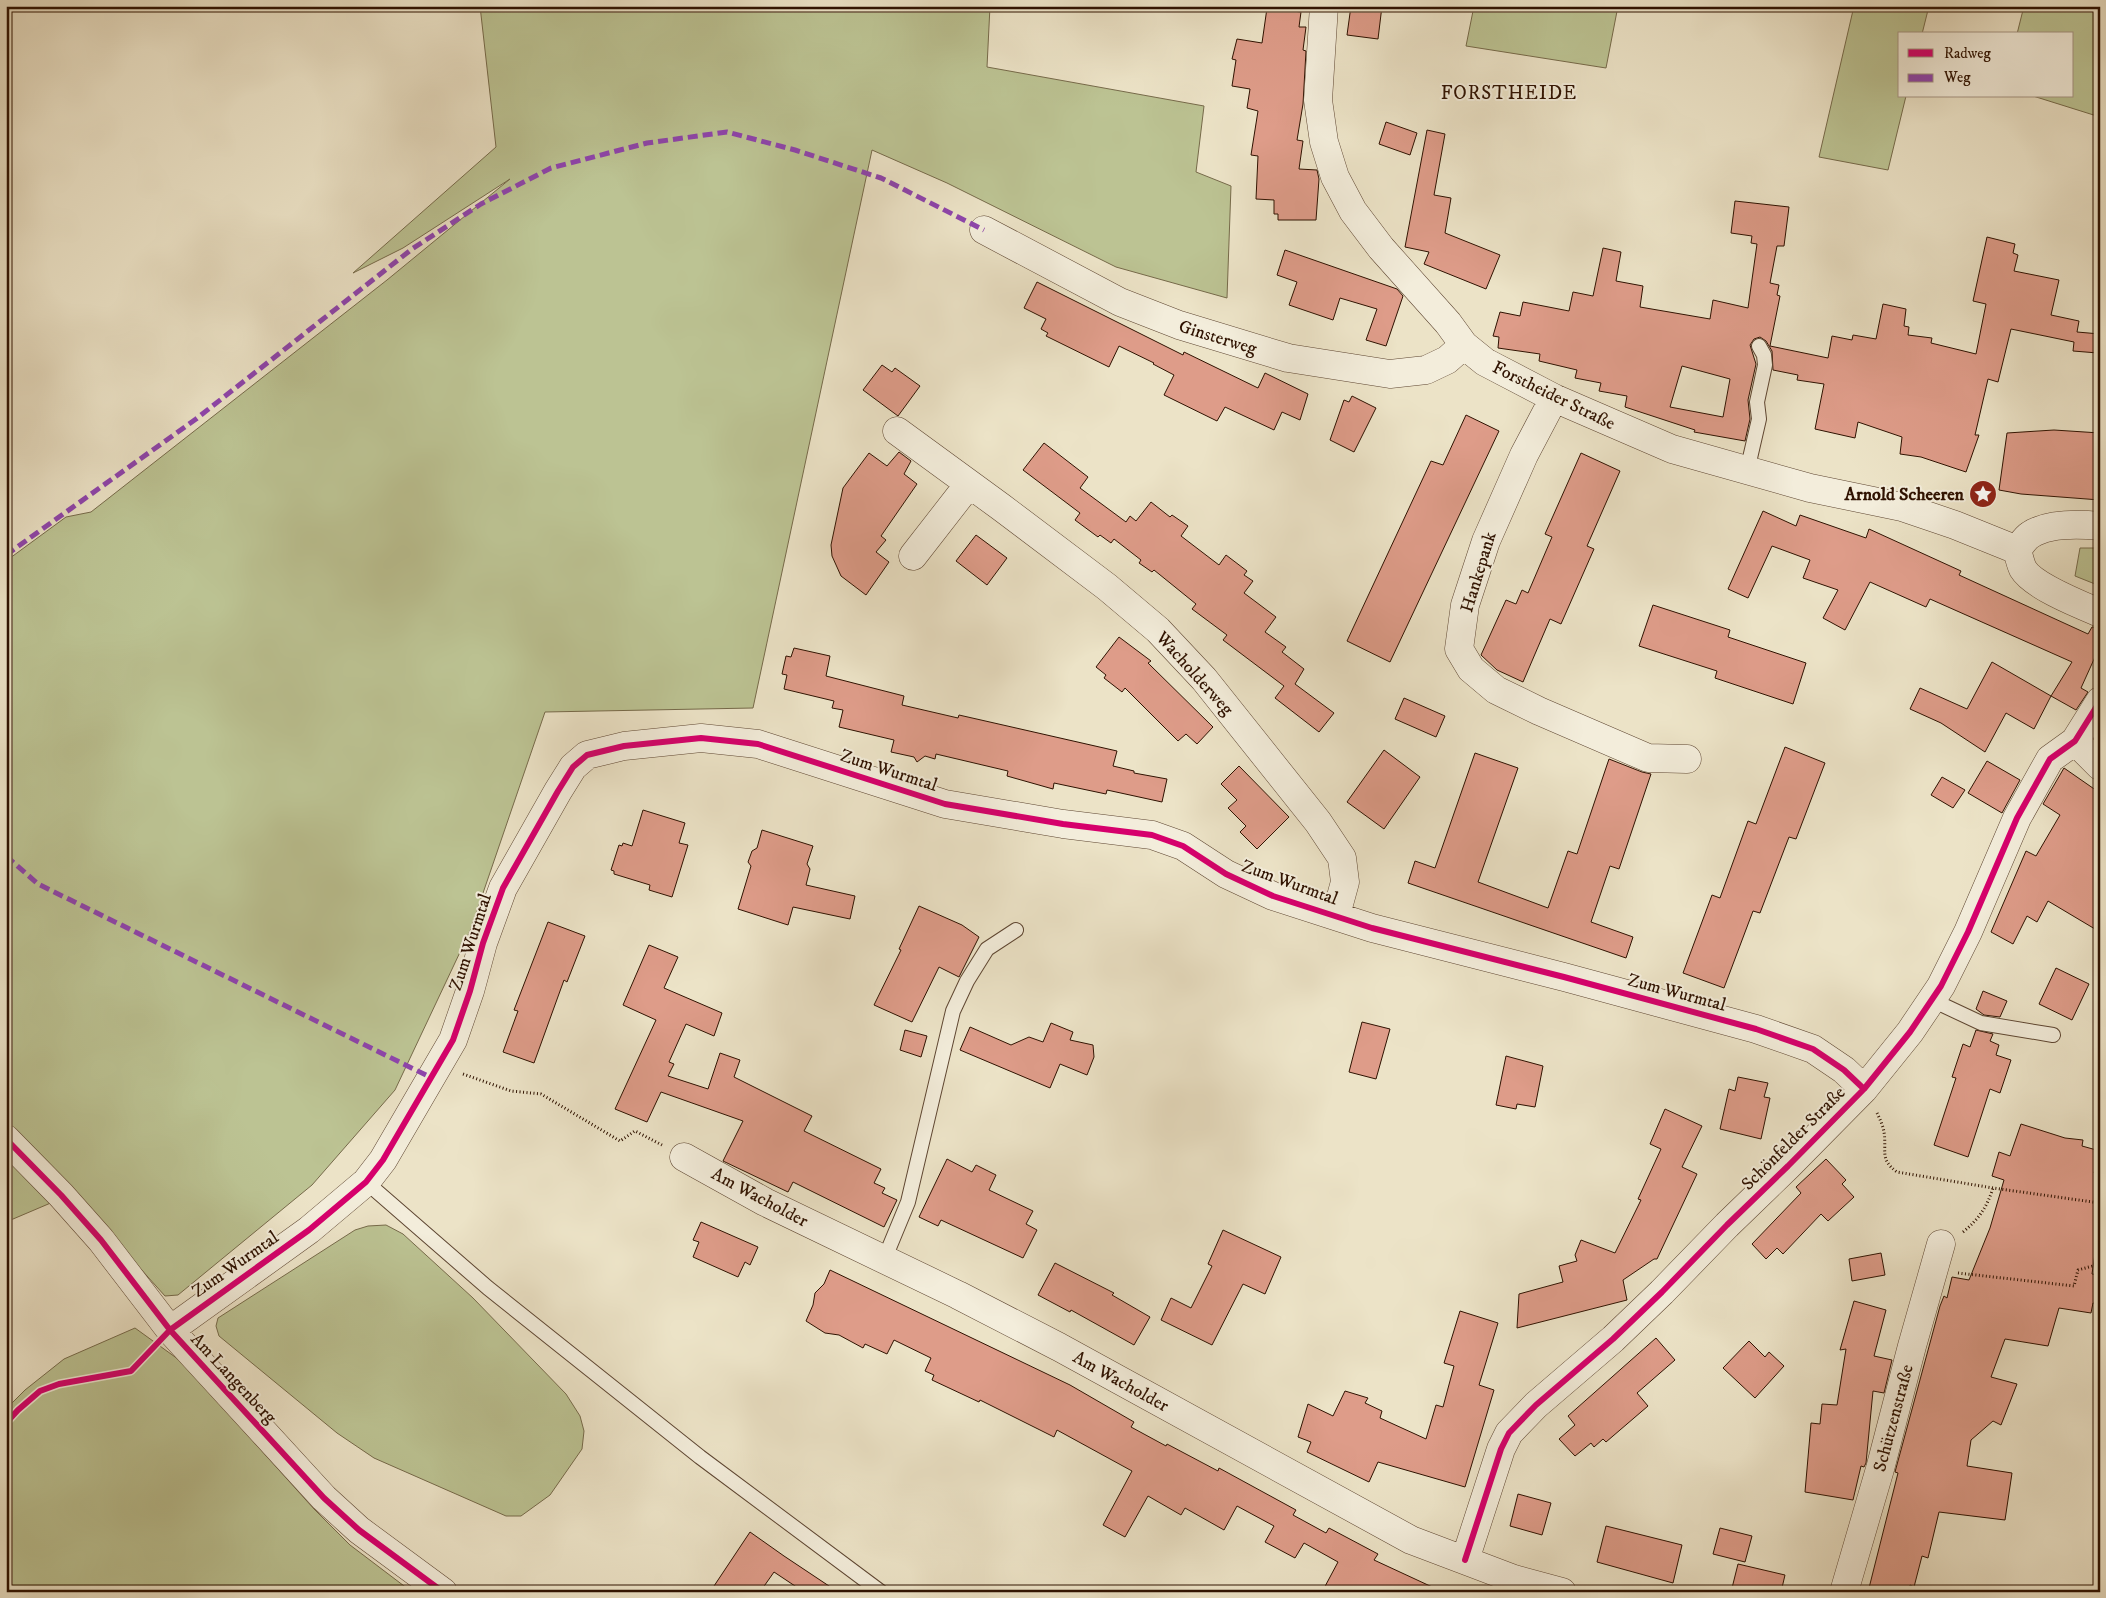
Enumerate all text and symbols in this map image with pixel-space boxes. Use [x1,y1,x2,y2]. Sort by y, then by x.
legend [1898,32,2074,98]
text: Radweg [1944,44,1992,63]
text: Weg [1943,68,1971,87]
district label: FORSTHEIDE [1441,82,1577,105]
street label: Ginsterweg [1176,316,1260,360]
street label: Forstheider Straße [1489,357,1619,435]
place icon: Arnold Scheeren [1968,479,1998,509]
place label: Arnold Scheeren [1844,484,1965,506]
street label: Hankepank [1456,529,1502,615]
street label: Wacholderweg [1150,626,1238,720]
street label: Zum Wurmtal [837,745,941,797]
street label: Zum Wurmtal [1239,855,1341,911]
street label: Zum Wurmtal [445,890,497,994]
street label: Zum Wurmtal [1625,969,1729,1017]
street label: Schönfelder Straße [1737,1082,1850,1195]
street label: Am Wacholder [707,1163,812,1233]
street label: Zum Wurmtal [188,1227,284,1303]
street label: Am Langenberg [186,1329,281,1429]
street label: Am Wacholder [1069,1346,1173,1417]
street label: Schützenstraße [1869,1362,1919,1474]

